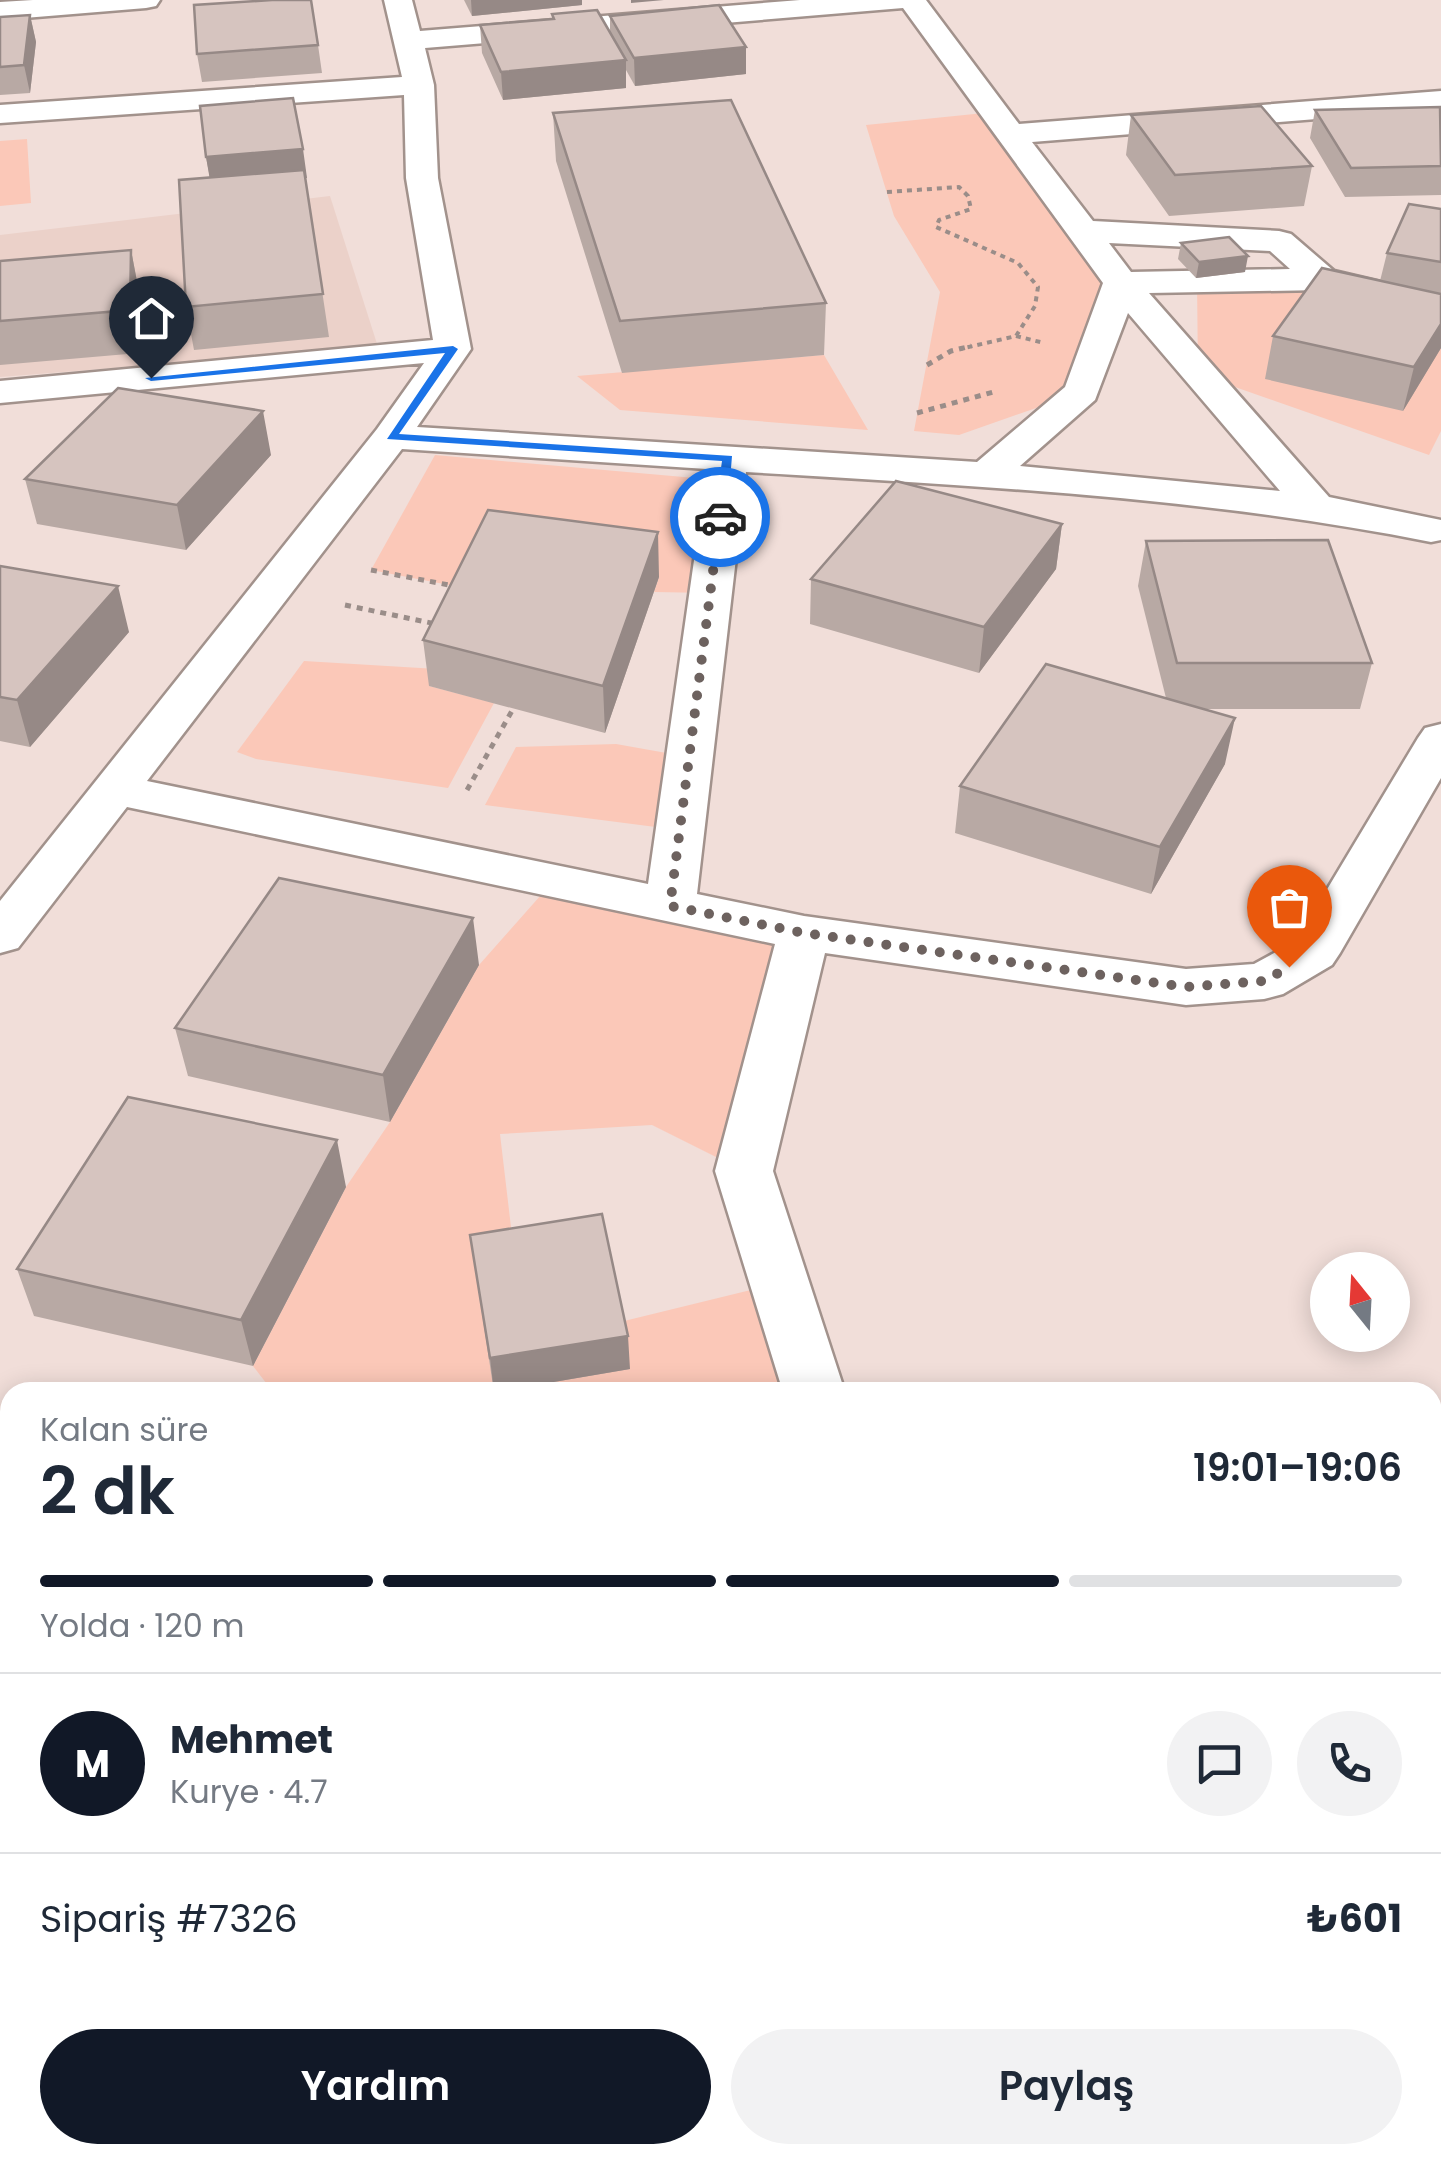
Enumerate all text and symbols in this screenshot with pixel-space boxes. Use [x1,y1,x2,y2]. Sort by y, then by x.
pin [109,276,194,379]
icon: home [124,291,179,346]
courier [670,467,770,567]
icon: car [693,490,748,545]
pin [1247,865,1332,968]
icon: bag [1262,880,1317,935]
north arrow [1310,1252,1410,1352]
map controls [1310,1252,1410,1352]
text: Kalan süre [40,1407,208,1452]
text: 19:01–19:06 [1193,1441,1402,1494]
text: 2 dk [40,1446,175,1537]
text: Yolda · 120 m [40,1603,244,1648]
button: chat [1167,1711,1272,1816]
button: phone [1297,1711,1402,1816]
text: Mehmet [170,1713,333,1766]
text: M [75,1737,110,1790]
text: Kurye · 4.7 [170,1769,328,1814]
text: Sipariş #7326 [40,1892,298,1945]
text: ₺601 [1307,1892,1402,1945]
button: Yardım [40,2029,711,2144]
button: Paylaş [731,2029,1402,2144]

